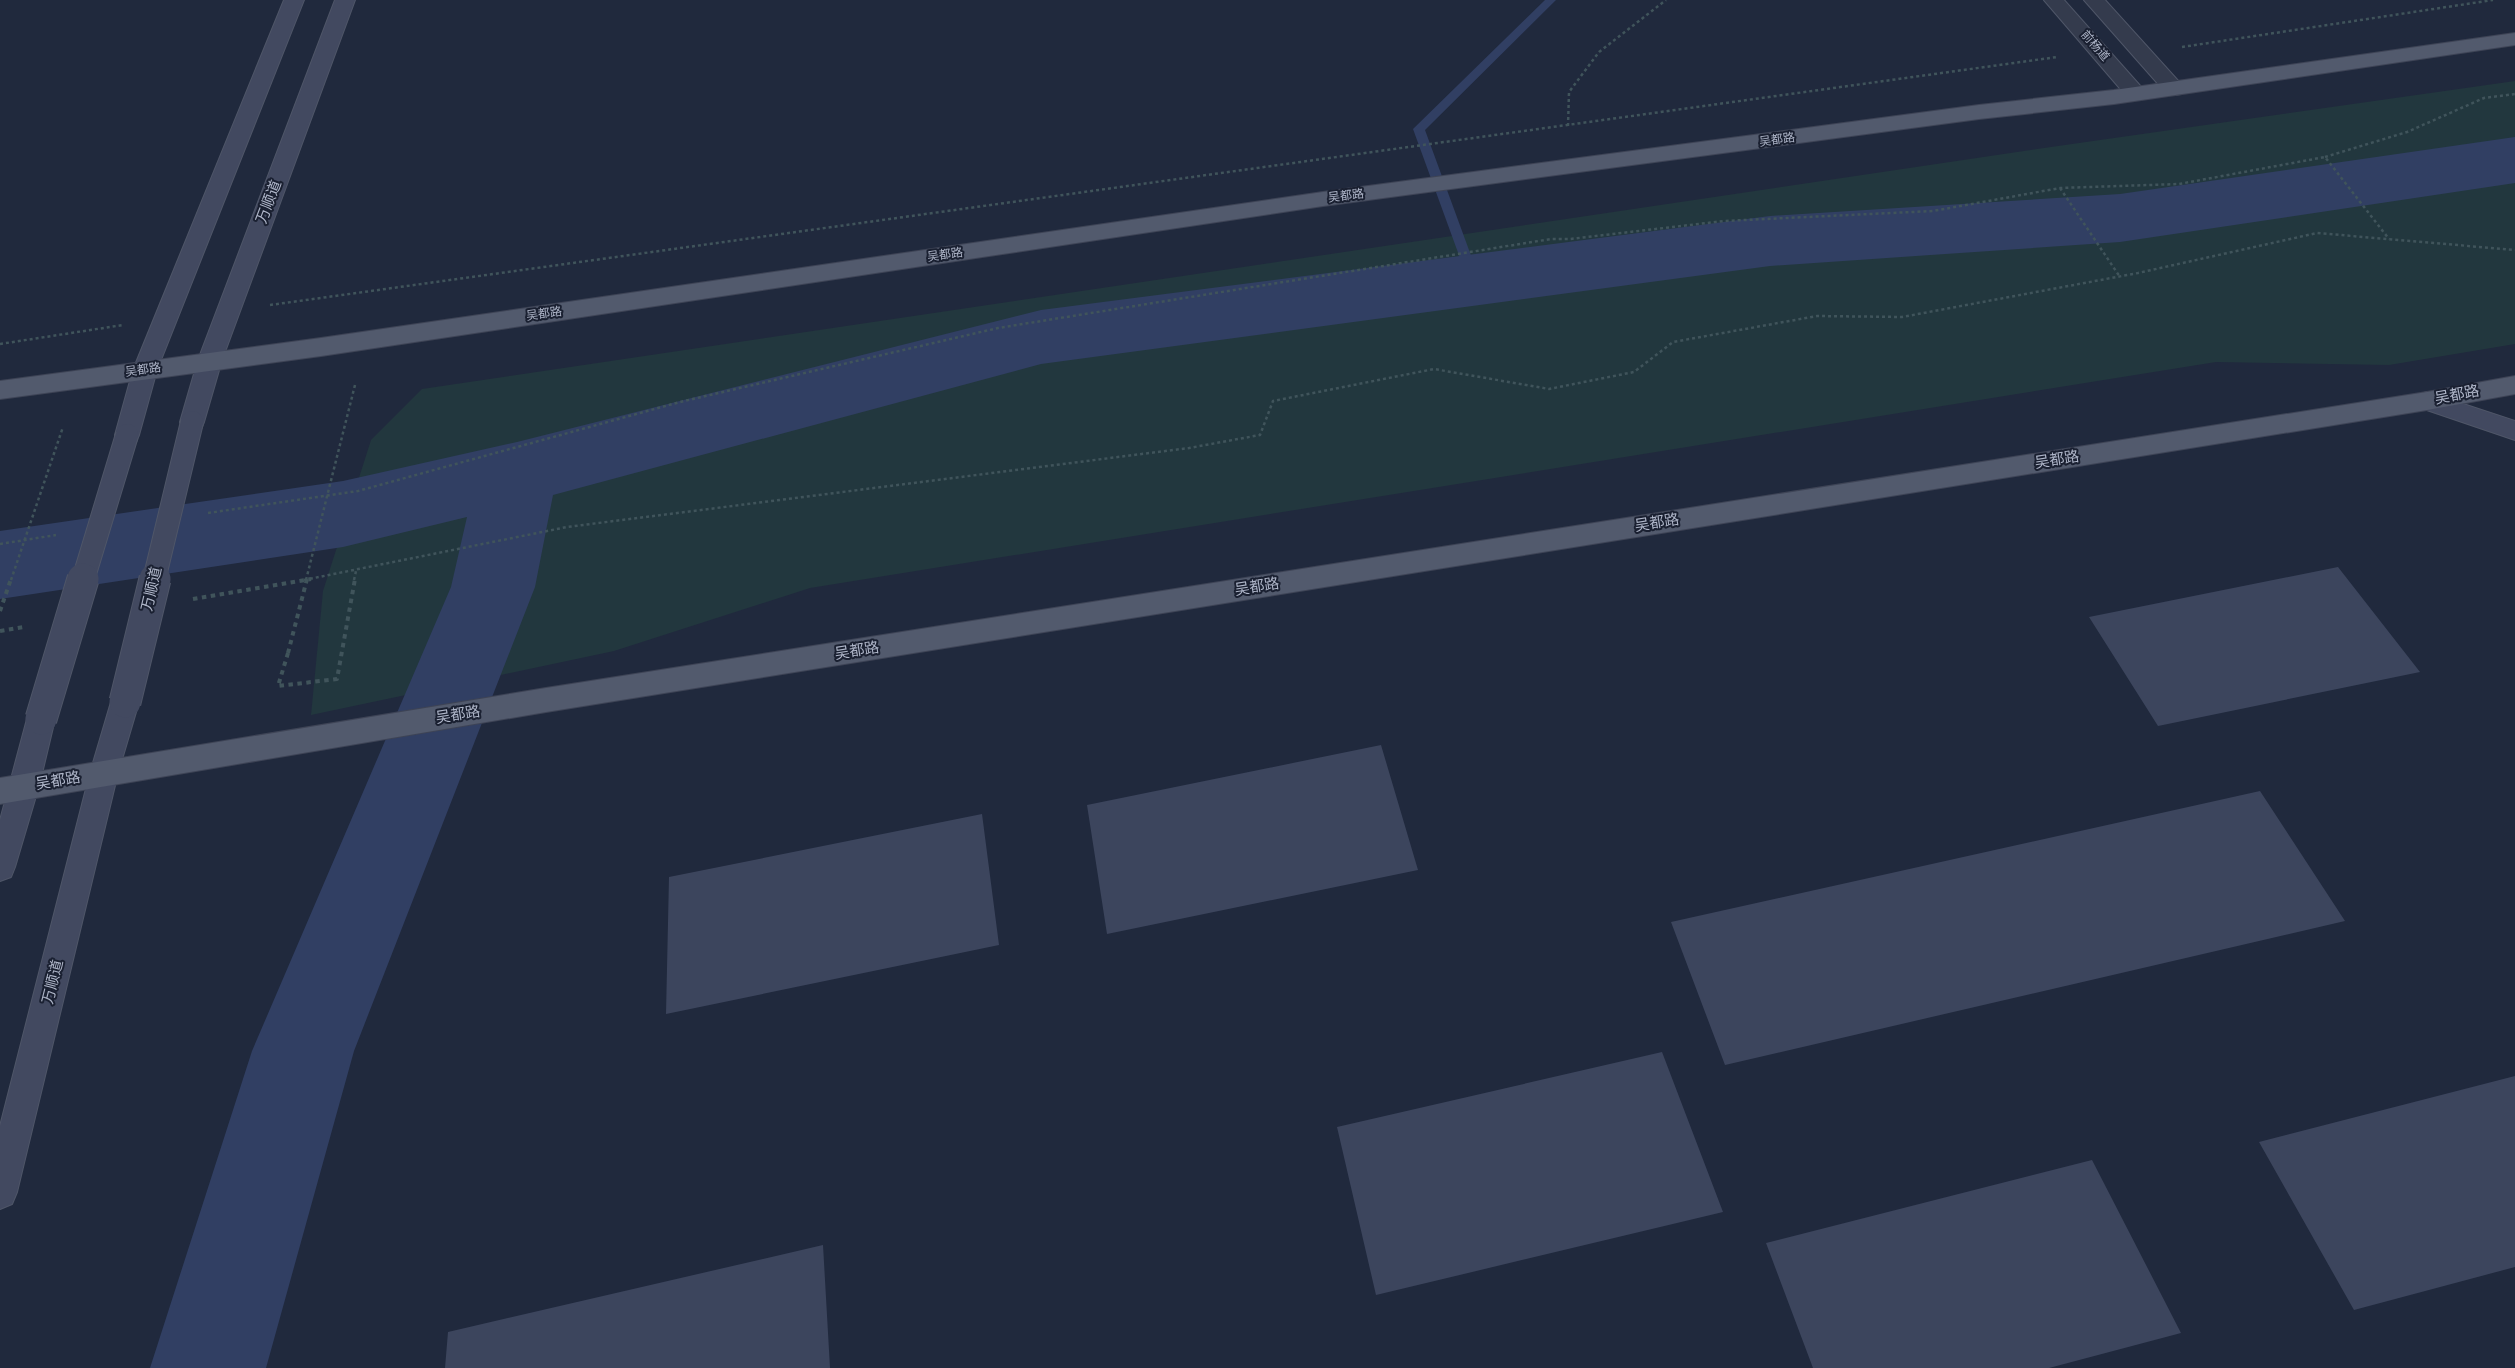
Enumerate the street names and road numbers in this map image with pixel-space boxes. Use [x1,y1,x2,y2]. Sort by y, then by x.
street label: 前杨道 [2077,27,2113,65]
street label: 吴都路 [1758,129,1796,151]
street label: 万顺道 [251,177,287,227]
street label: 吴都路 [1327,185,1365,207]
street label: 吴都路 [926,244,964,266]
street label: 吴都路 [525,303,563,325]
street label: 吴都路 [124,359,162,381]
street label: 吴都路 [2433,380,2481,410]
street label: 吴都路 [2033,446,2081,474]
street label: 吴都路 [1633,509,1681,537]
street label: 万顺道 [137,565,167,613]
street label: 吴都路 [1233,573,1281,601]
street label: 吴都路 [833,637,881,665]
street label: 吴都路 [434,701,482,729]
street label: 吴都路 [34,767,82,795]
street label: 万顺道 [37,958,69,1006]

